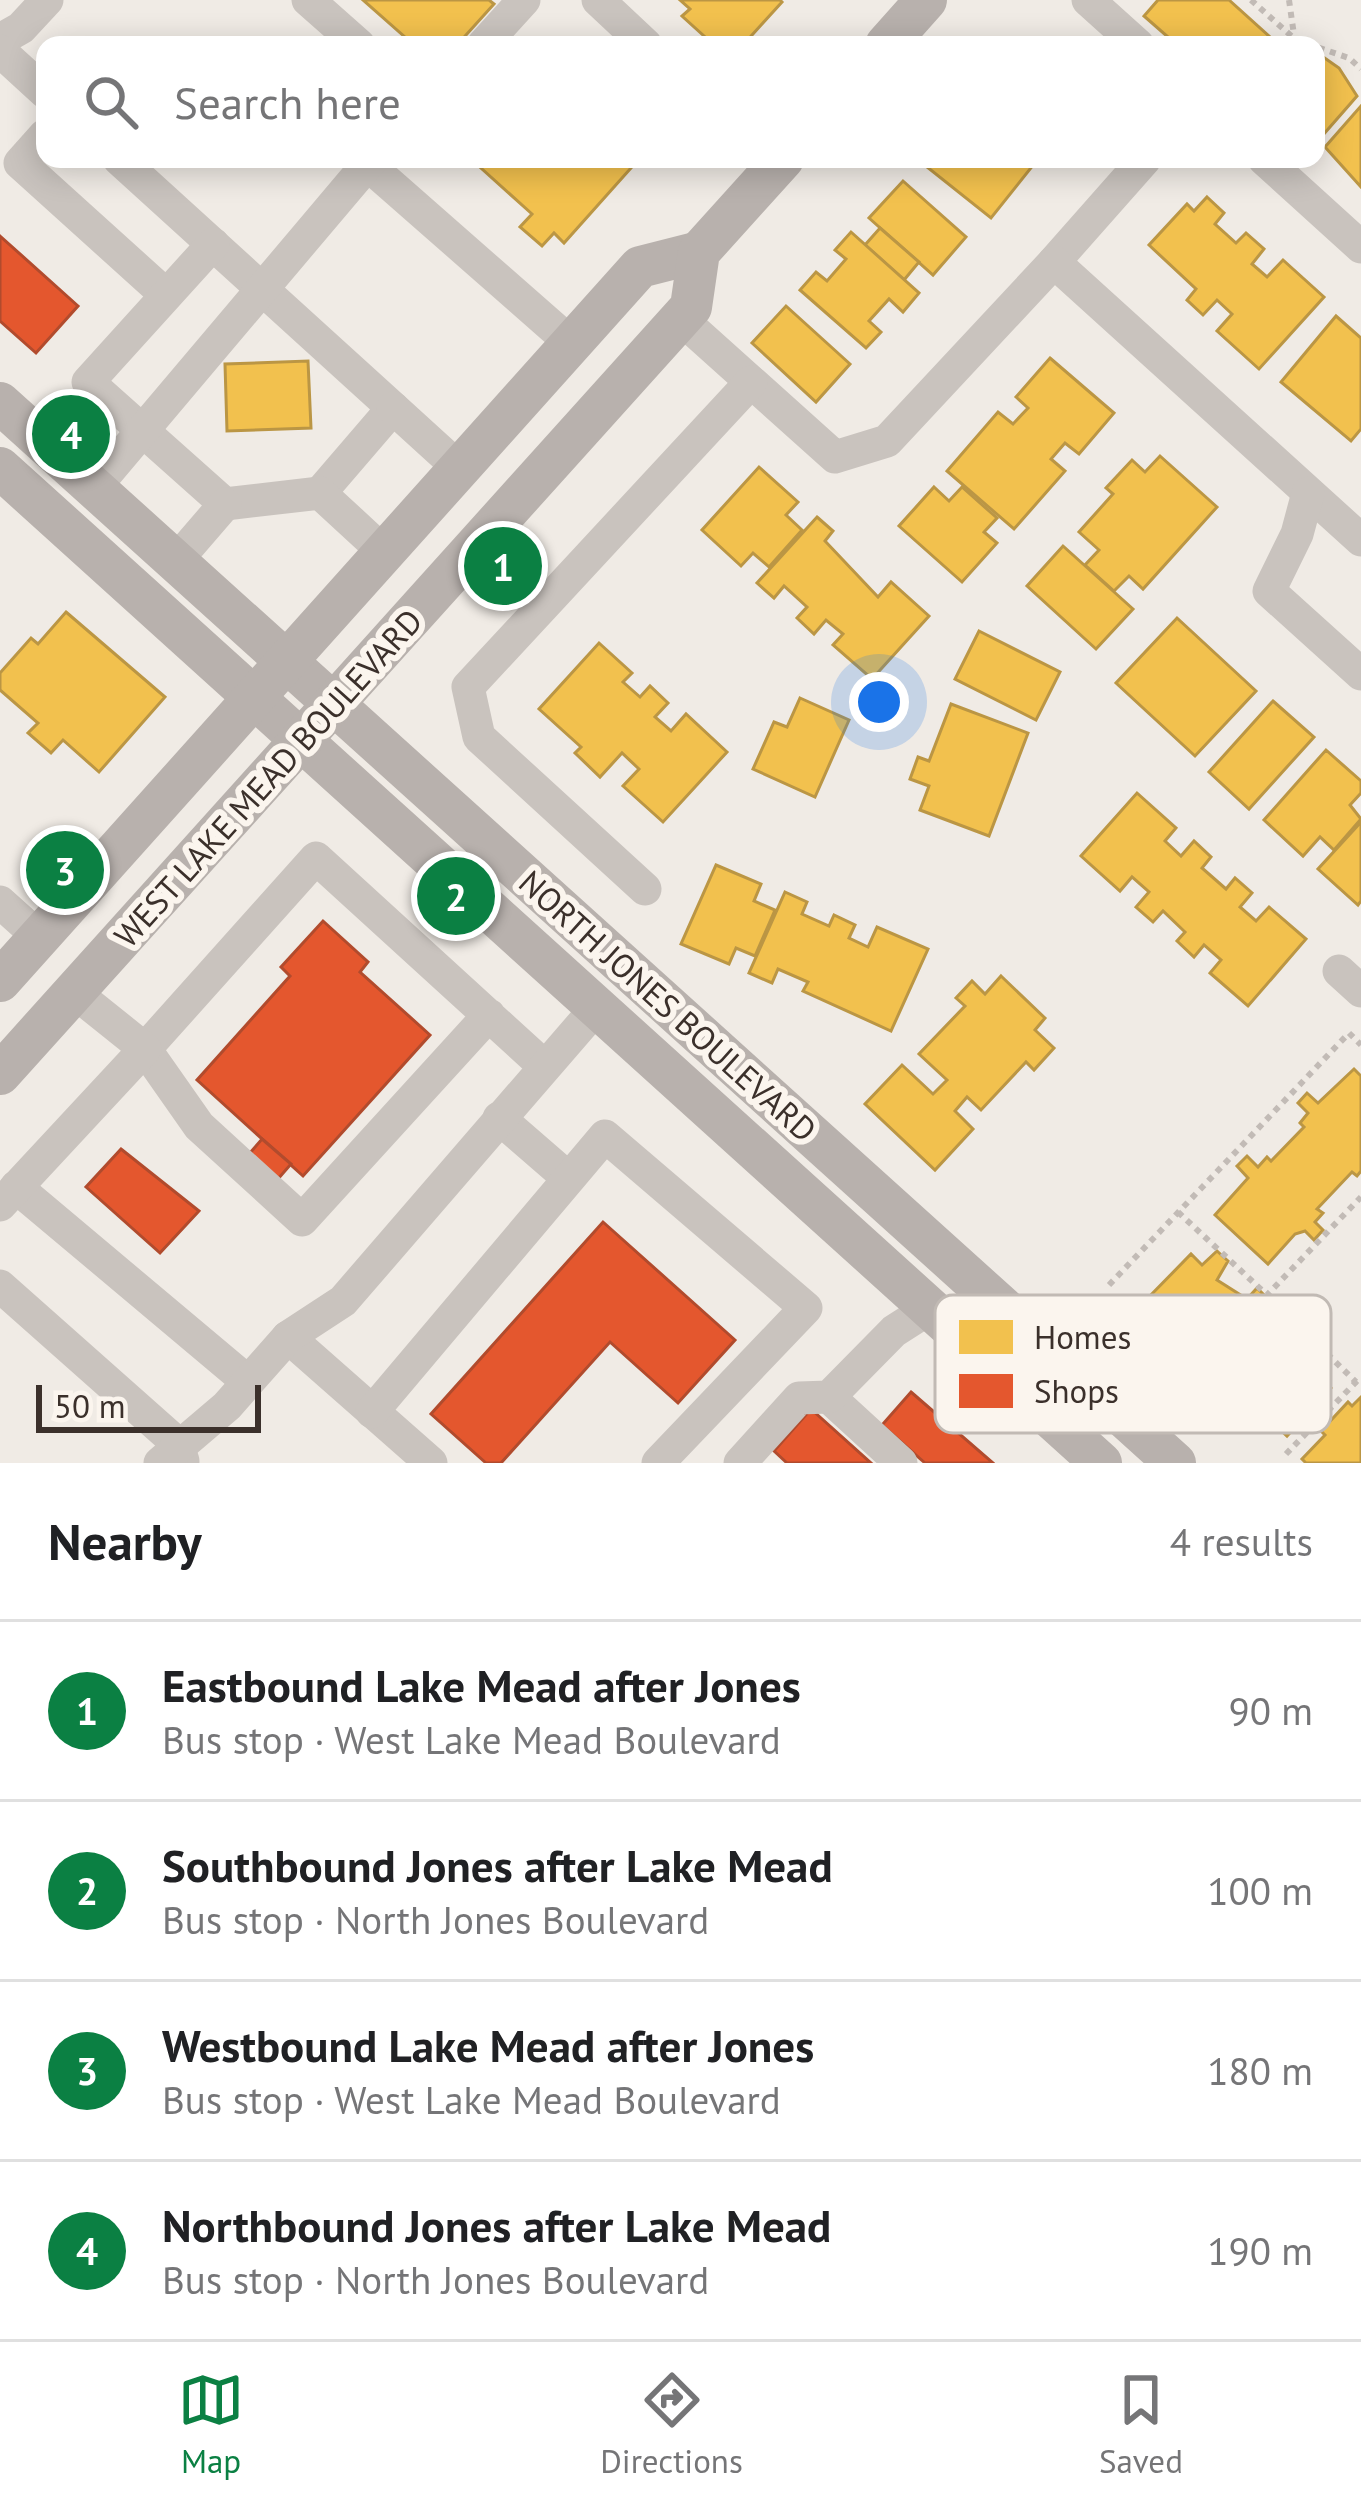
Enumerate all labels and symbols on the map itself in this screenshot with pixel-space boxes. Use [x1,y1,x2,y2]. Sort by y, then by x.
pin: 4 [32,389,110,479]
pin: 1 [464,521,542,611]
street label: WEST LAKE MEAD BOULEVARD [104,599,431,956]
your location [849,672,909,732]
pin: 3 [26,825,104,915]
pin: 2 [417,851,495,941]
street label: NORTH JONES BOULEVARD [511,861,826,1151]
legend [935,1295,1331,1433]
text: Homes [1034,1315,1131,1358]
text: Shops [1034,1369,1119,1412]
scale bar [36,1379,261,1432]

